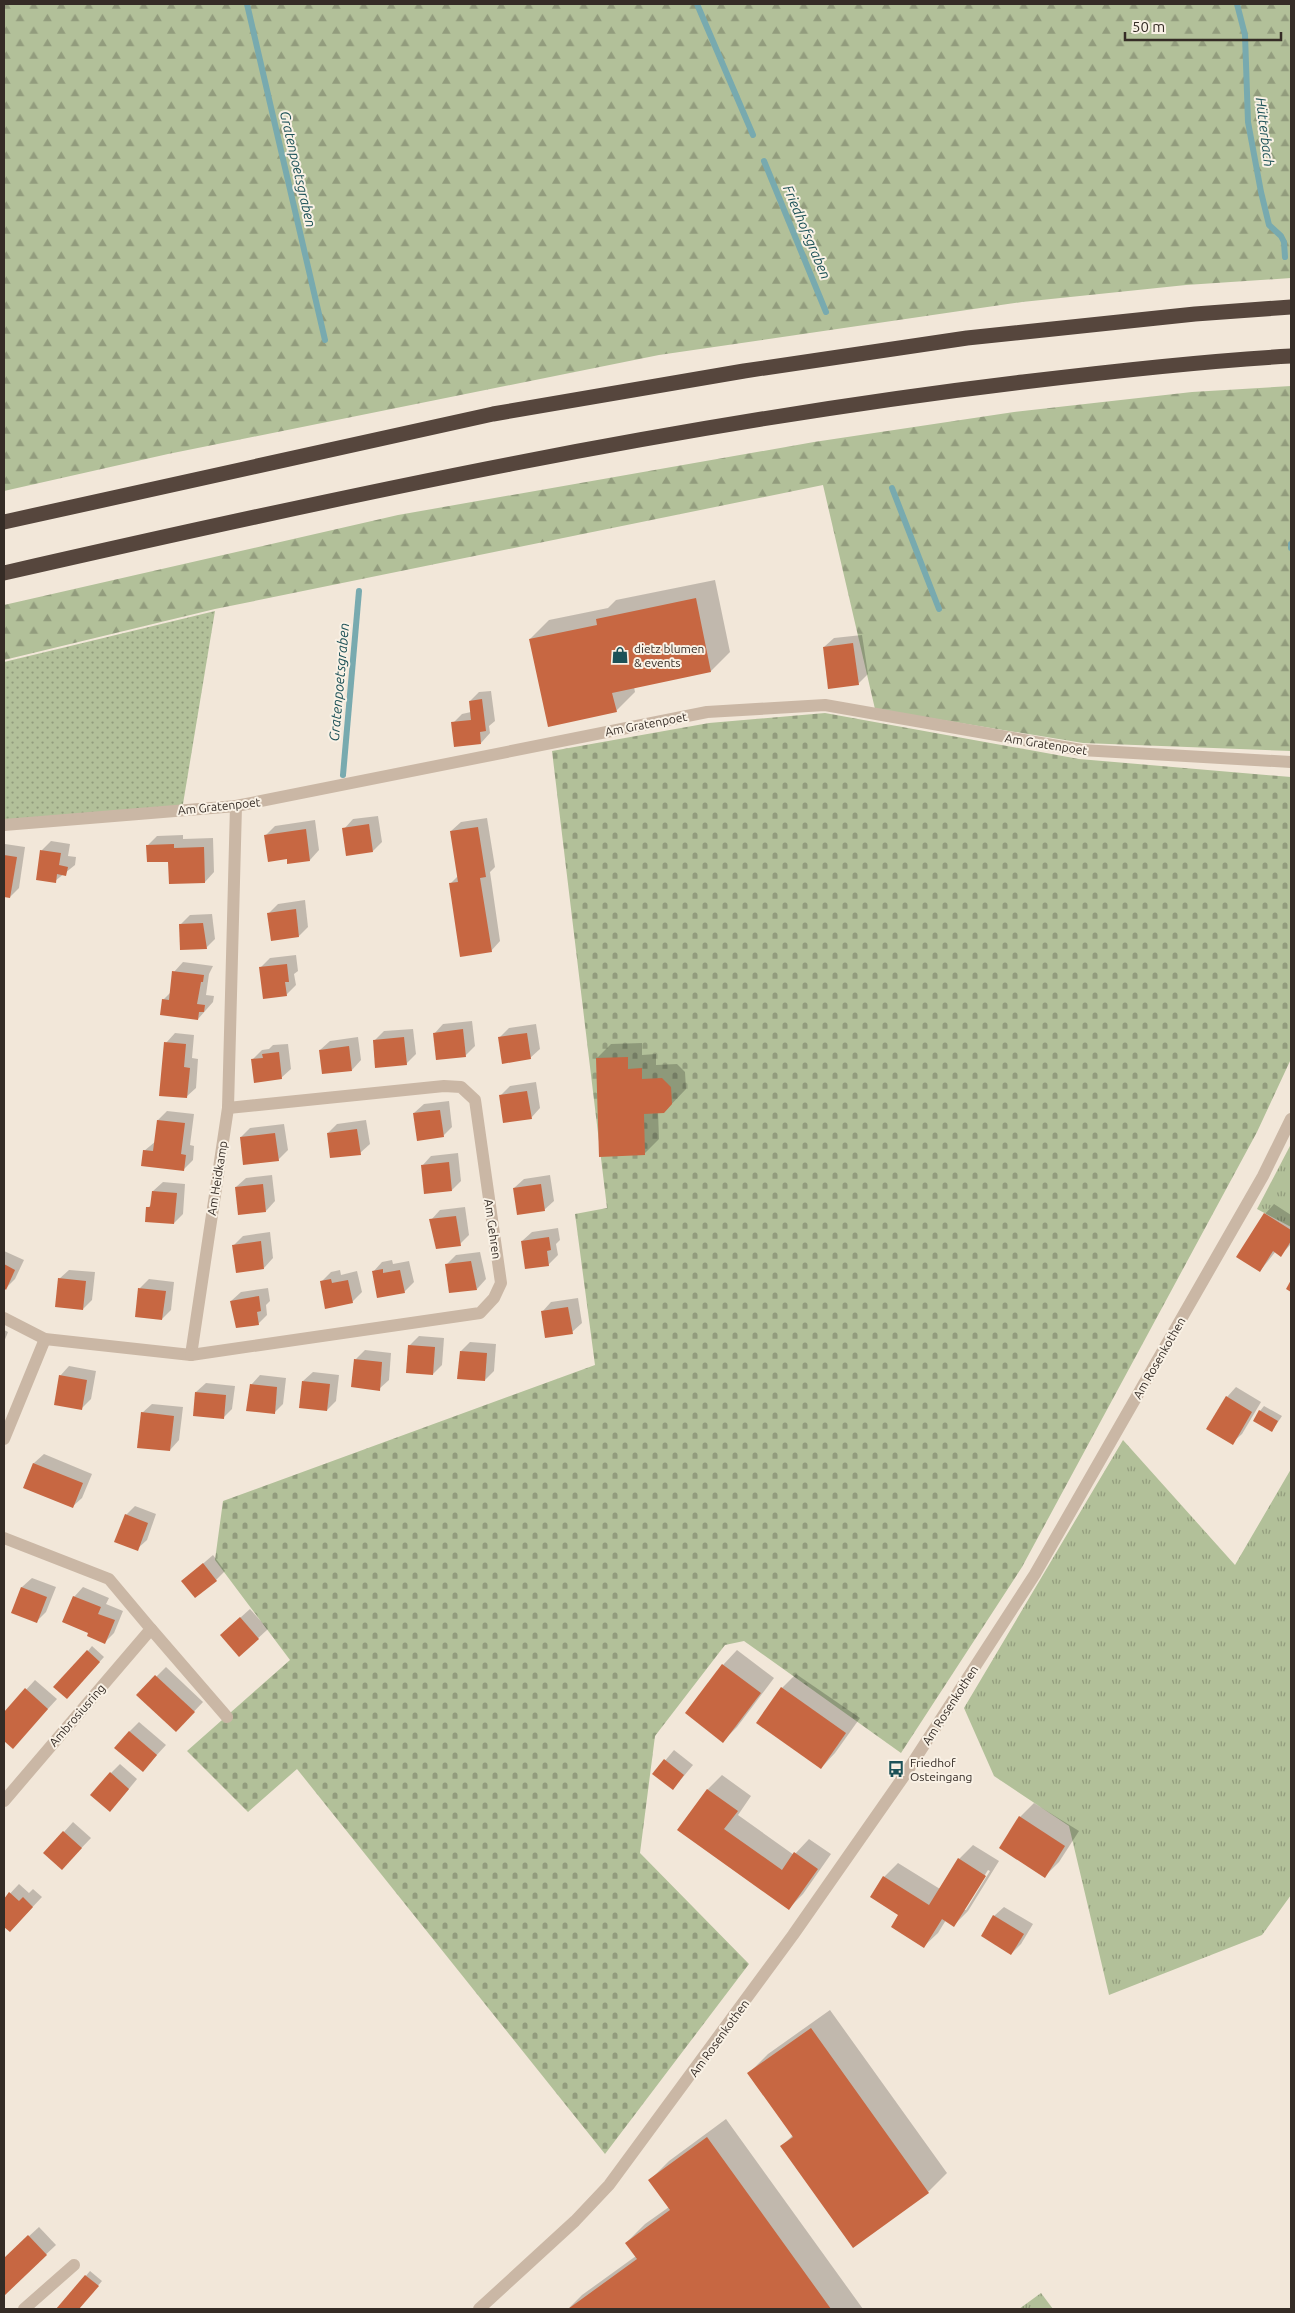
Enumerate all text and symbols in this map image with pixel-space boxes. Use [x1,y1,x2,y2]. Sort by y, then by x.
scale bar [1125,10,1281,42]
text: 50 m [1132,18,1165,35]
water label: Hütterbach [1253,96,1277,168]
water label: Gratenpoetsgraben [277,109,319,229]
water label: Friedhofsgraben [780,183,834,281]
water label: Gratenpoetsgraben [326,622,352,742]
place label: dietz blumen & events [634,642,704,669]
shop icon: dietz blumen & events [610,645,630,665]
street label: Am Gratenpoet [604,710,688,738]
street label: Am Gratenpoet [1004,731,1088,757]
street label: Am Gratenpoet [177,795,261,817]
street label: Am Heidkamp [205,1140,229,1216]
street label: Am Gehren [482,1198,504,1260]
street label: Am Rosenkothen [1130,1315,1188,1401]
street label: Am Rosenkothen [920,1663,980,1747]
street label: Ambrosiusring [46,1681,108,1749]
place label: Friedhof Osteingang [910,1756,972,1783]
bus stop icon: Friedhof Osteingang [886,1759,906,1779]
street label: Am Rosenkothen [687,1997,751,2079]

